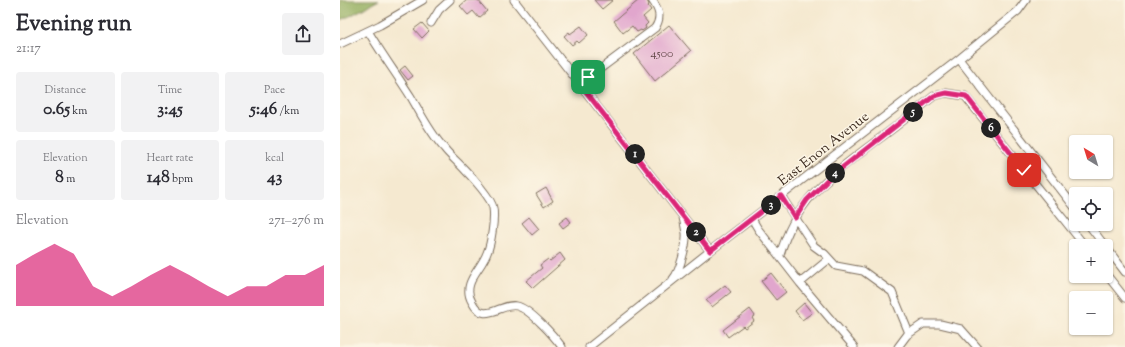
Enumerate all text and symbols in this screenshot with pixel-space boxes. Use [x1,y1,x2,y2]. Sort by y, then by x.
text: Evening run [16,9,132,41]
button: share [282,13,324,55]
text: 21:17 [16,40,41,58]
house number: 4500 [651,45,673,63]
pin [571,60,605,94]
icon: arrive [577,66,599,88]
text: Distance [45,82,86,98]
text: Time [158,82,182,98]
text: Pace [264,82,285,98]
text: 0.65 [43,98,70,122]
text: 3:45 [157,98,183,122]
text: 5:46 [250,98,277,122]
pin: 5 [903,102,923,122]
text: km [70,103,87,119]
text: /km [277,103,299,119]
text: 5 [911,104,915,120]
street label: East Enon Avenue [775,108,874,191]
pin: 6 [981,118,1001,138]
text: 6 [988,120,994,136]
north arrow [1069,135,1113,179]
map controls [1069,135,1113,335]
pin: 1 [625,144,645,164]
text: 1 [633,146,637,162]
text: Elevation [43,150,88,166]
text: Heart rate [147,150,193,166]
text: kcal [265,150,284,166]
pin [1007,153,1041,187]
icon: check [1013,159,1035,181]
pin: 4 [825,163,845,183]
text: 4 [832,165,838,181]
text: 8 [55,166,64,190]
text: 148 [147,166,170,190]
text: 43 [267,166,282,190]
text: m [64,171,75,187]
text: bpm [170,171,193,187]
button: locate [1069,187,1113,231]
pin: 3 [761,195,781,215]
text: 3 [769,197,773,213]
text: Elevation [16,212,69,230]
text: 271–276 m [268,212,324,230]
pin: 2 [686,222,706,242]
text: 2 [693,224,699,240]
button: + [1069,239,1113,283]
button: − [1069,291,1113,335]

